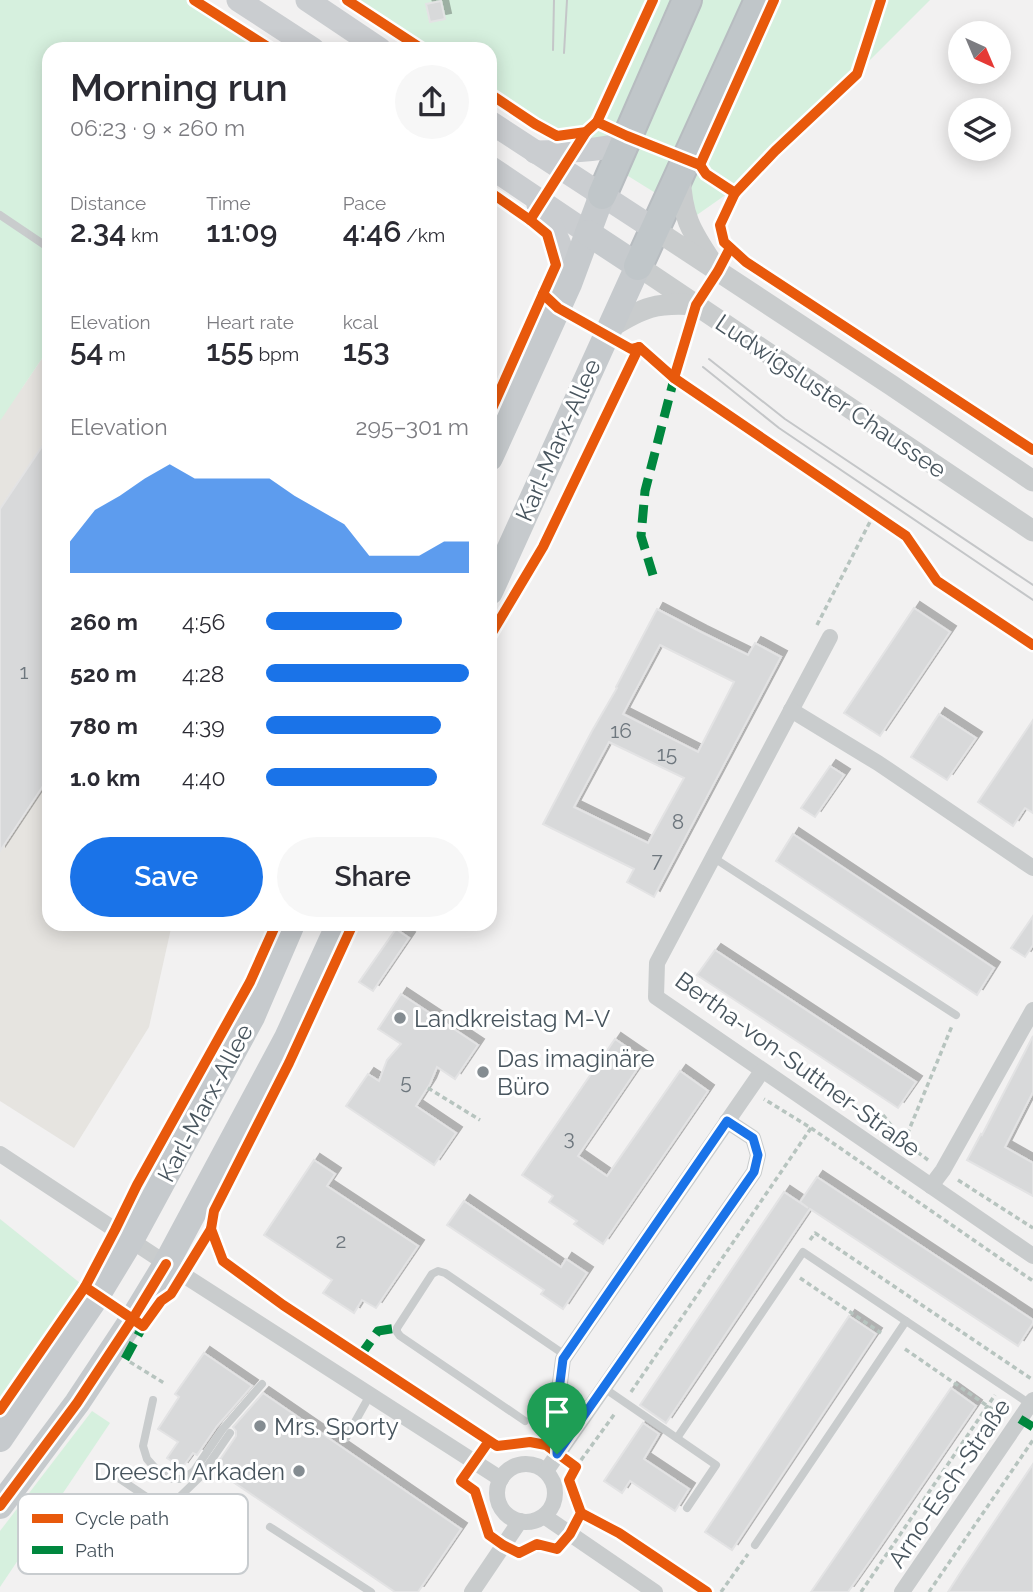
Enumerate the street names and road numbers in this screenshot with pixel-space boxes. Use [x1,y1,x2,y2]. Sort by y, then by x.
street label: Ludwigsluster Chaussee [710,308,952,484]
street label: Karl-Marx-Allee [509,354,607,526]
street label: Bertha-von-Suttner-Straße [670,965,926,1163]
street label: Karl-Marx-Allee [151,1019,259,1187]
street label: Arno-Esch-Straße [882,1393,1016,1573]

